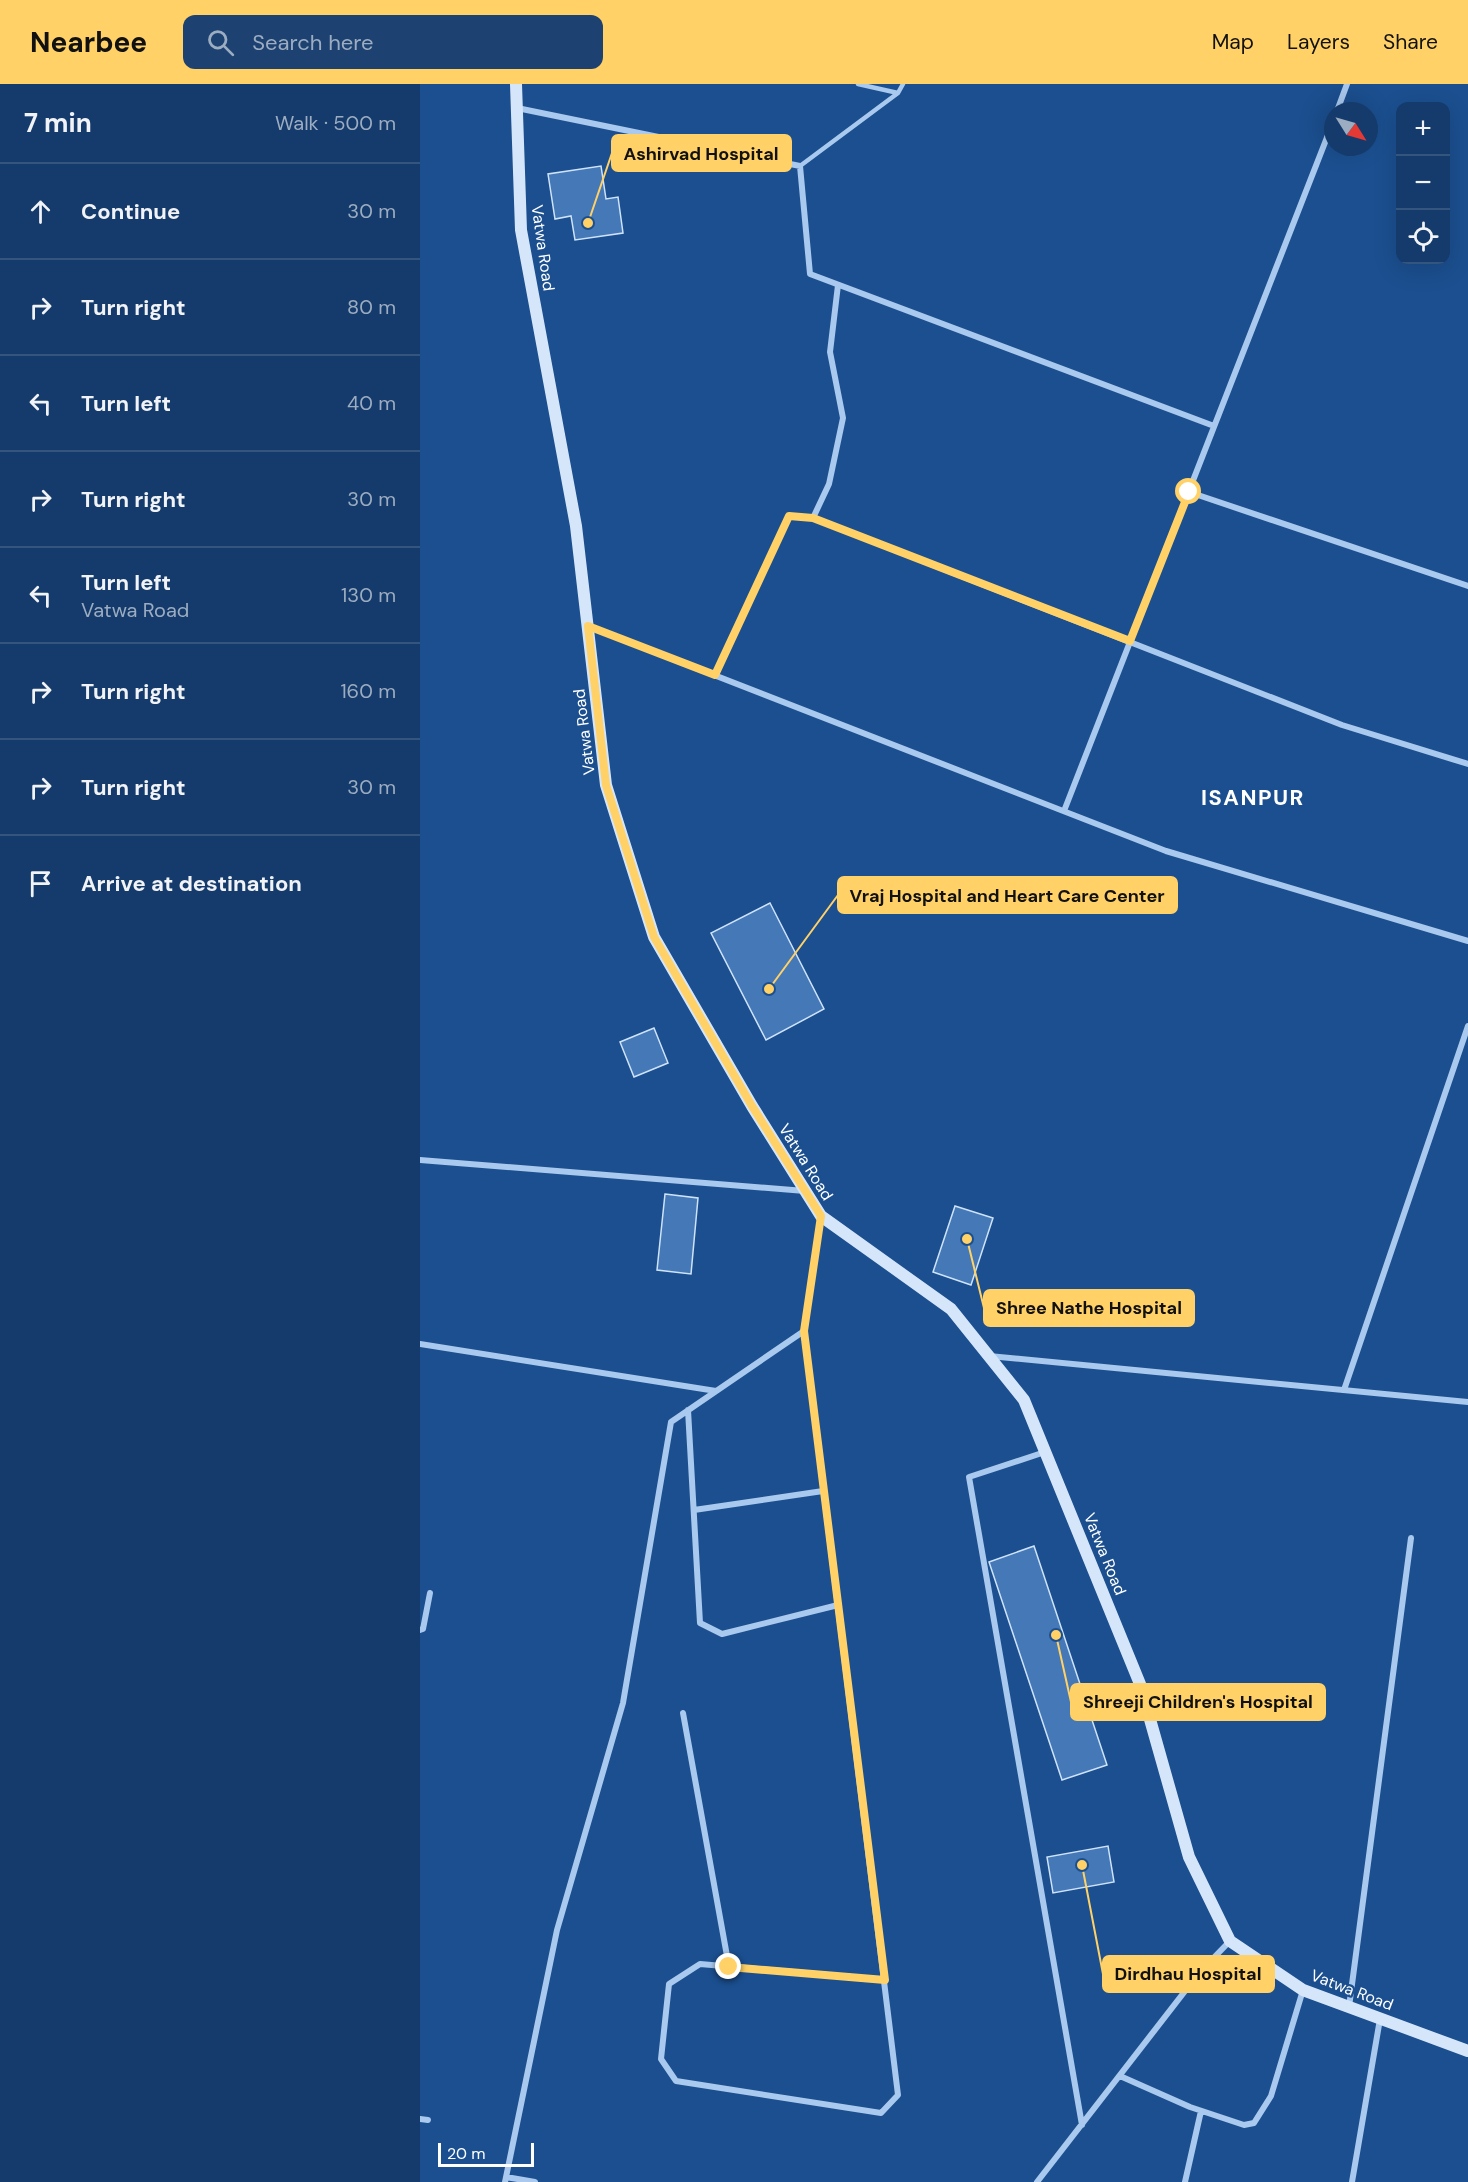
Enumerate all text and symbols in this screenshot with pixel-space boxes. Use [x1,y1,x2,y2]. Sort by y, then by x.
search box [183,15,603,69]
text: Nearbee [30,24,147,61]
icon: search [204,26,237,59]
text: Search here [252,28,374,57]
text: Map [1212,28,1254,56]
text: Layers [1287,28,1350,56]
text: Share [1383,28,1438,56]
north arrow [1324,102,1378,156]
map controls [1396,102,1450,264]
button: + [1396,102,1450,156]
text: 7 min [24,106,92,140]
text: Walk · 500 m [275,110,396,136]
callout: Ashirvad Hospital [612,135,791,171]
text: Ashirvad Hospital [623,142,779,166]
button: − [1396,156,1450,210]
icon: ahead [24,195,57,228]
text: Continue [81,197,180,226]
text: 30 m [347,198,396,224]
street label: Vatwa Road [527,204,559,292]
button: locate [1396,210,1450,264]
icon: right [24,291,57,324]
text: Turn right [81,293,186,322]
text: 80 m [347,294,396,320]
icon: left [24,387,57,420]
text: Turn left [81,389,171,418]
text: 40 m [347,390,396,416]
route start [1175,478,1201,504]
icon: right [24,483,57,516]
text: Turn right [81,485,186,514]
text: 30 m [347,486,396,512]
text: Turn left [81,568,171,597]
icon: left [24,579,57,612]
text: 130 m [341,582,396,608]
text: Vatwa Road [81,597,189,623]
icon: right [24,675,57,708]
text: Turn right [81,677,186,706]
text: 160 m [340,678,396,704]
street label: Vatwa Road [568,688,600,776]
icon: right [24,771,57,804]
text: Turn right [81,773,186,802]
text: 30 m [347,774,396,800]
district label: ISANPUR [1201,783,1305,812]
icon: arrive [24,867,57,900]
text: Arrive at destination [81,869,302,898]
callout: Vraj Hospital and Heart Care Center [838,877,1177,913]
text: Vraj Hospital and Heart Care Center [849,884,1165,908]
street label: Vatwa Road [774,1120,838,1204]
callout: Shree Nathe Hospital [984,1290,1194,1326]
text: Shree Nathe Hospital [996,1296,1182,1320]
street label: Vatwa Road [1079,1510,1131,1598]
callout: Shreeji Children's Hospital [1071,1684,1325,1720]
text: Shreeji Children's Hospital [1083,1690,1313,1714]
route end [715,1953,741,1979]
callout: Dirdhau Hospital [1103,1956,1274,1992]
text: Dirdhau Hospital [1115,1962,1261,1986]
street label: Vatwa Road [1308,1965,1396,2015]
scale bar [438,2140,534,2168]
text: 20 m [447,2143,486,2164]

